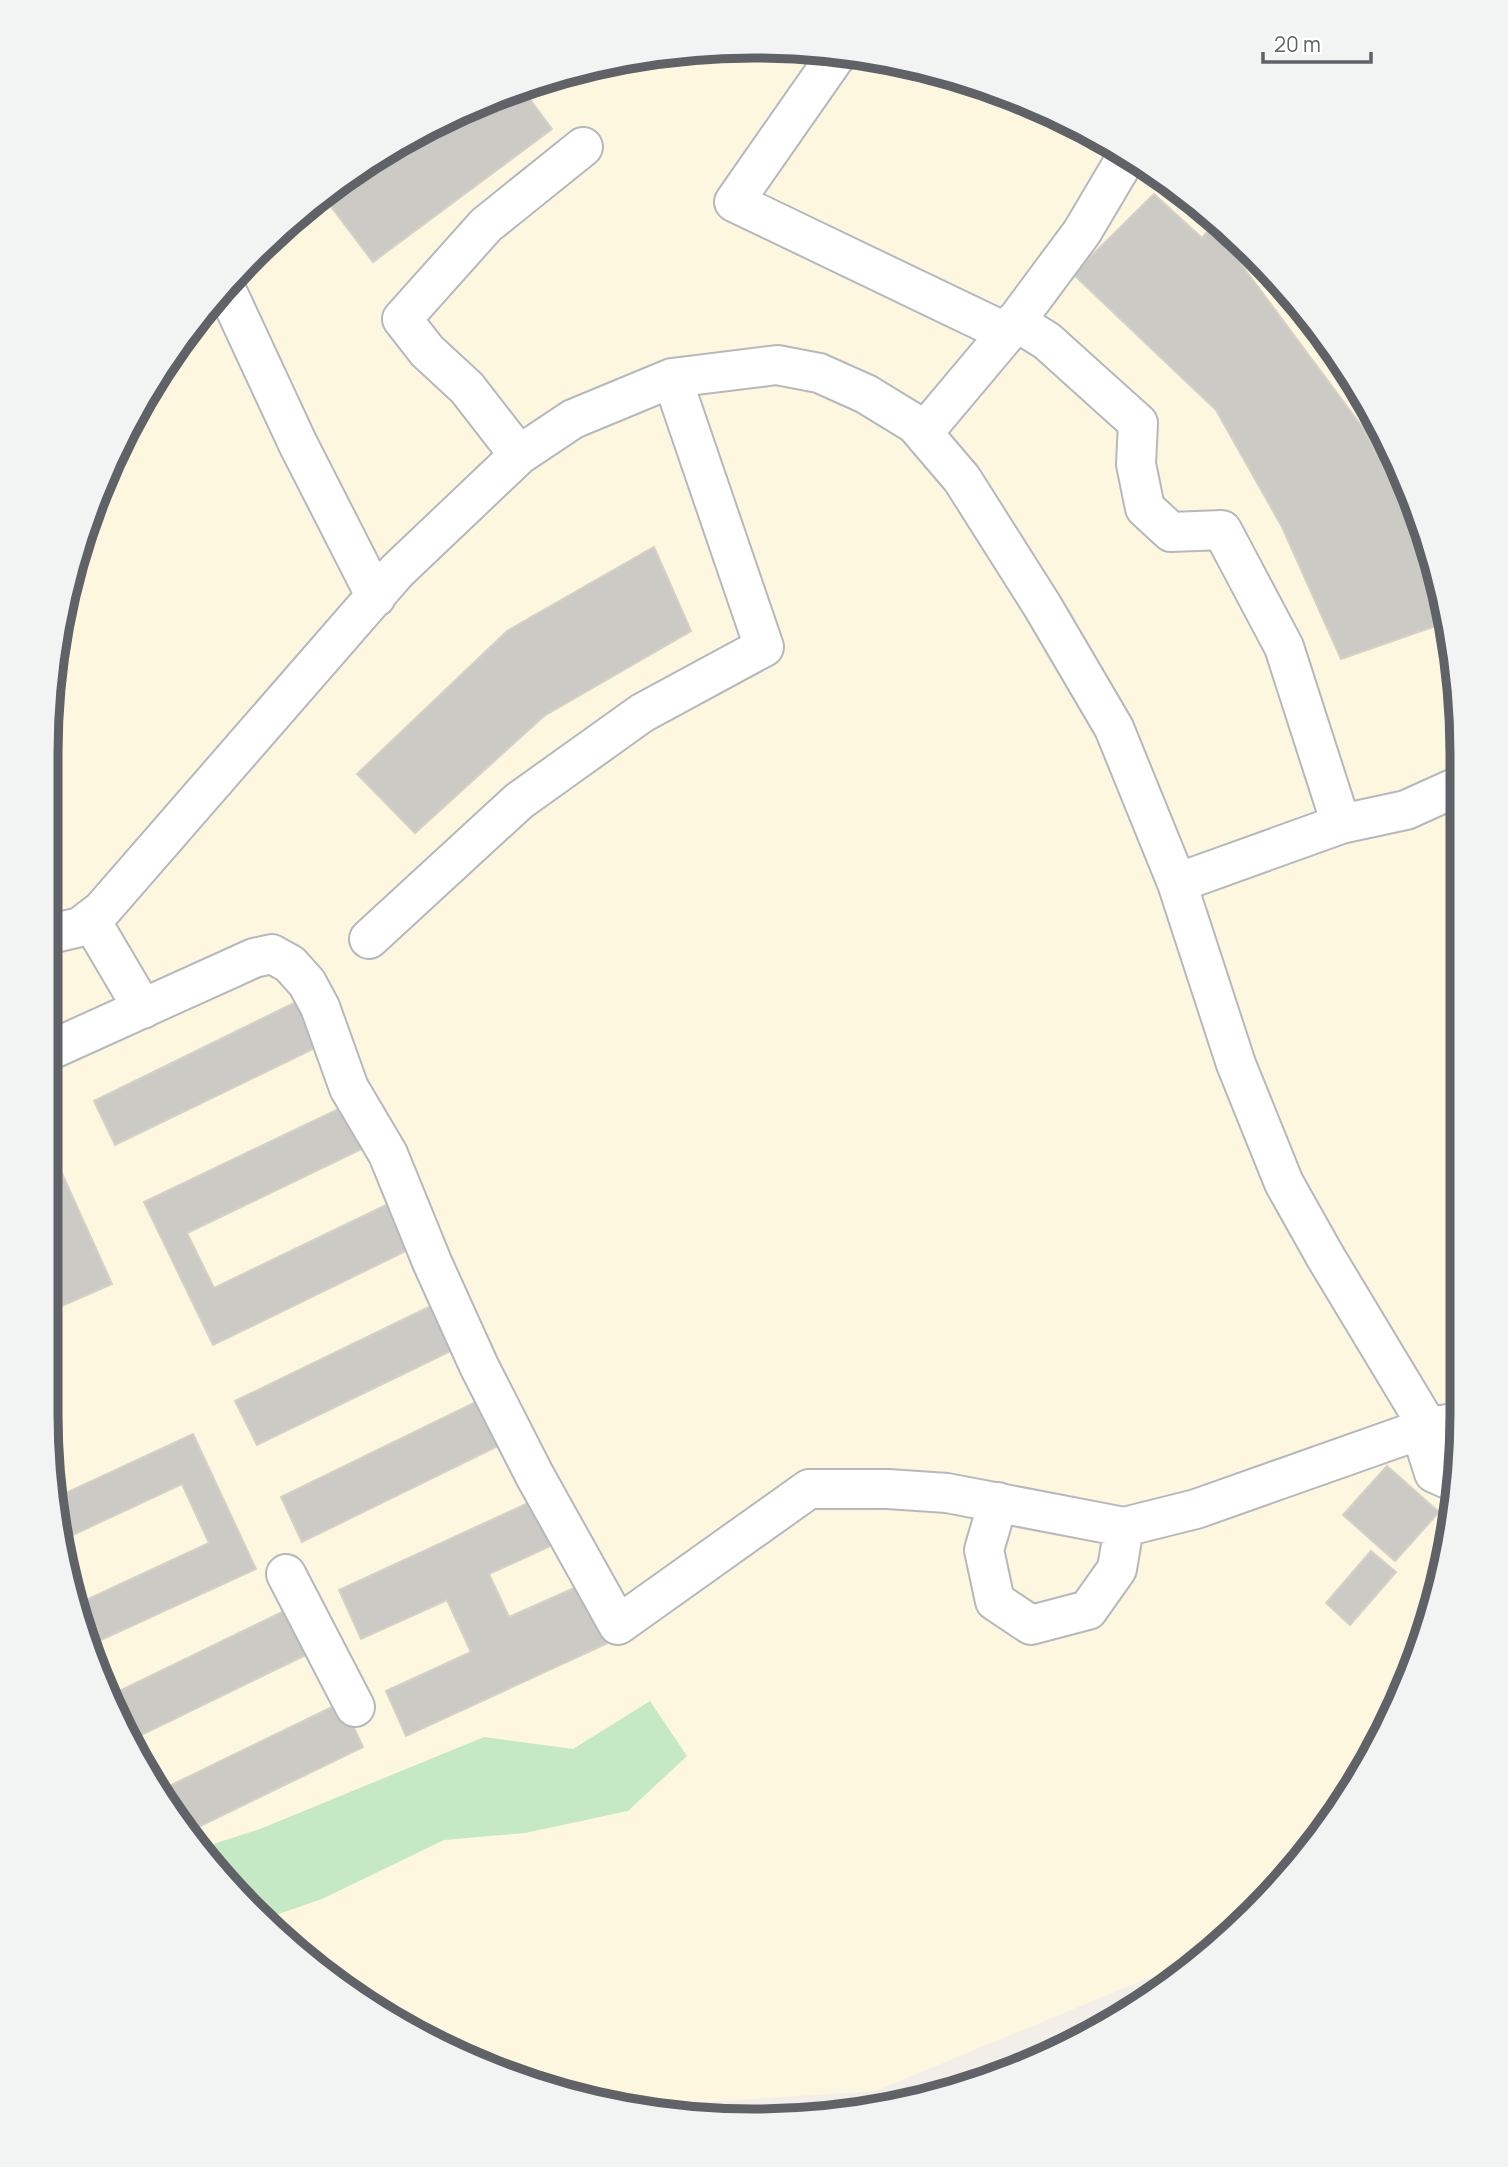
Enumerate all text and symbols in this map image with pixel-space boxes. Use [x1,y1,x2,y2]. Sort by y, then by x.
scale bar [1263,21,1372,65]
text: 20 m [1274,30,1321,58]

